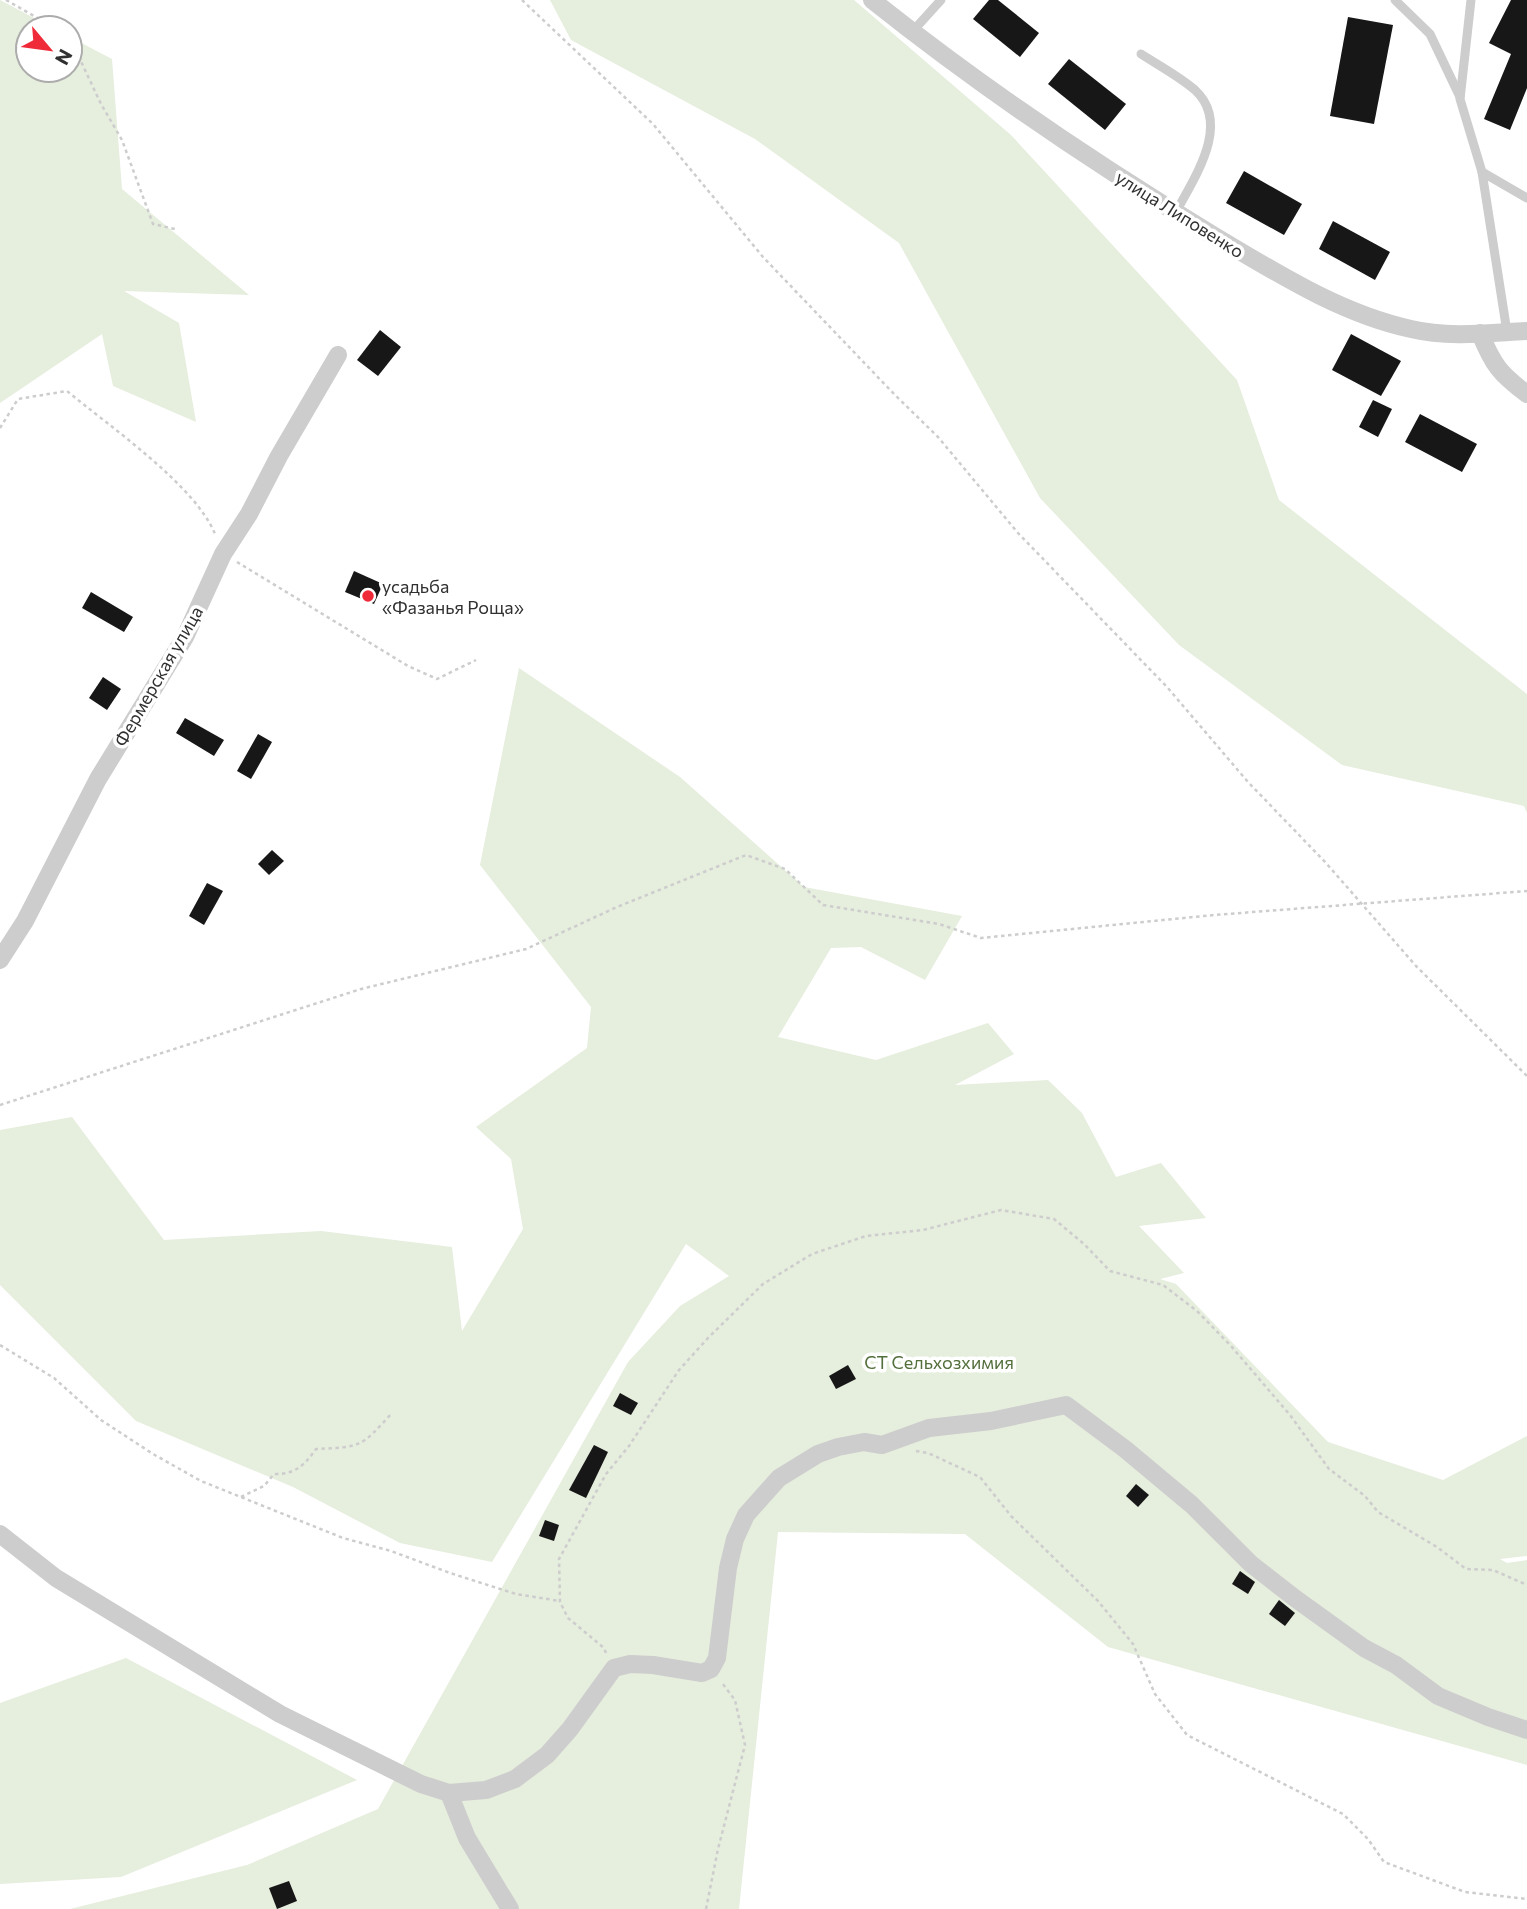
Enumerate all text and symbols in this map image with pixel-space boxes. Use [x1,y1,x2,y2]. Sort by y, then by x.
north arrow [14,14,84,84]
text: N [51,46,78,69]
street label: улица Липовенко [1112,166,1248,262]
place label: усадьба «Фазанья Роща» [382,575,524,618]
marker: усадьба «Фазанья Роща» [360,588,376,604]
street label: Фермерская улица [109,602,207,750]
park label: СТ Сельхозхимия [864,1351,1014,1373]

